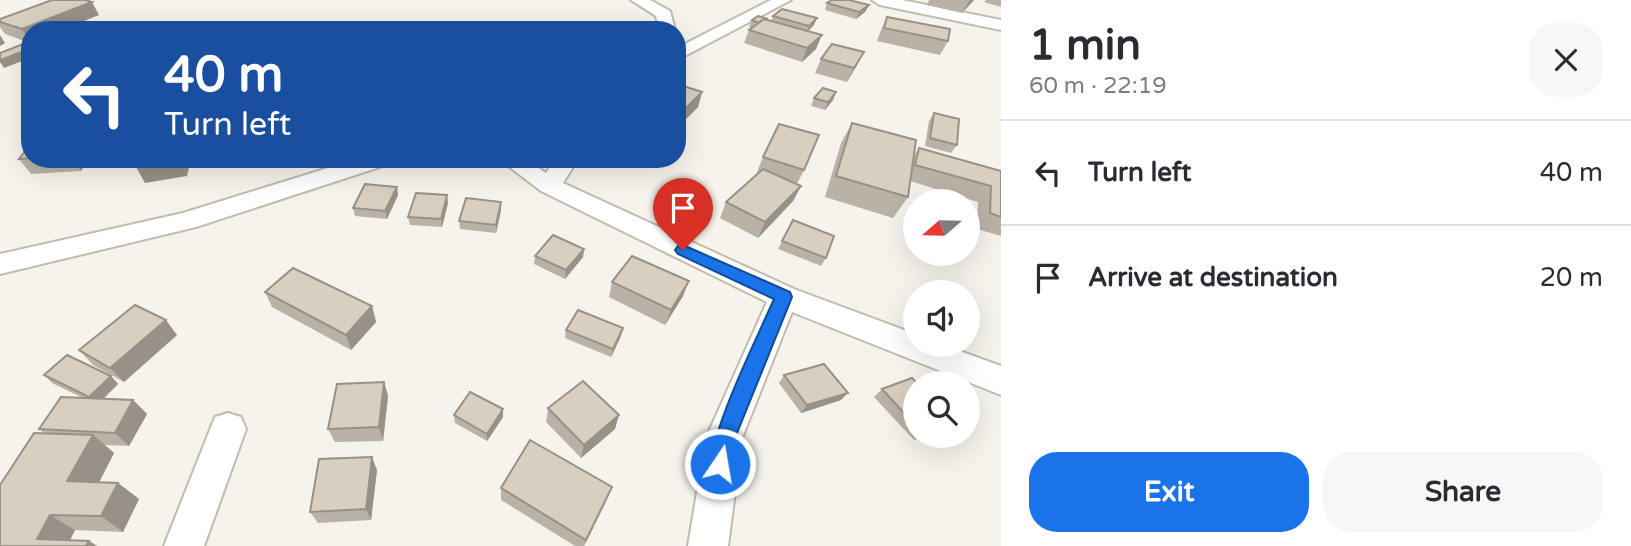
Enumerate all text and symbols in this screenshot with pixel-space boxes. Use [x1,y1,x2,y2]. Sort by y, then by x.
text: 1 min [1029,20,1141,71]
button: close [1529,23,1603,97]
text: 40 m [164,46,283,105]
icon: left [49,49,140,140]
text: 60 m · 22:19 [1029,72,1167,100]
text: Turn left [164,106,291,144]
icon: left [1029,154,1067,192]
text: Turn left [1088,157,1191,188]
text: 40 m [1540,157,1603,188]
pin [653,178,713,250]
icon: arrive [664,189,702,227]
north arrow [903,189,980,266]
map controls [903,189,980,448]
icon: arrive [1029,259,1067,297]
text: Arrive at destination [1088,262,1338,293]
text: 20 m [1540,262,1603,293]
button: sound [903,280,980,357]
button: search [903,371,980,448]
position arrow [683,427,757,501]
button: Exit [1029,452,1309,532]
button: Share [1323,452,1603,532]

